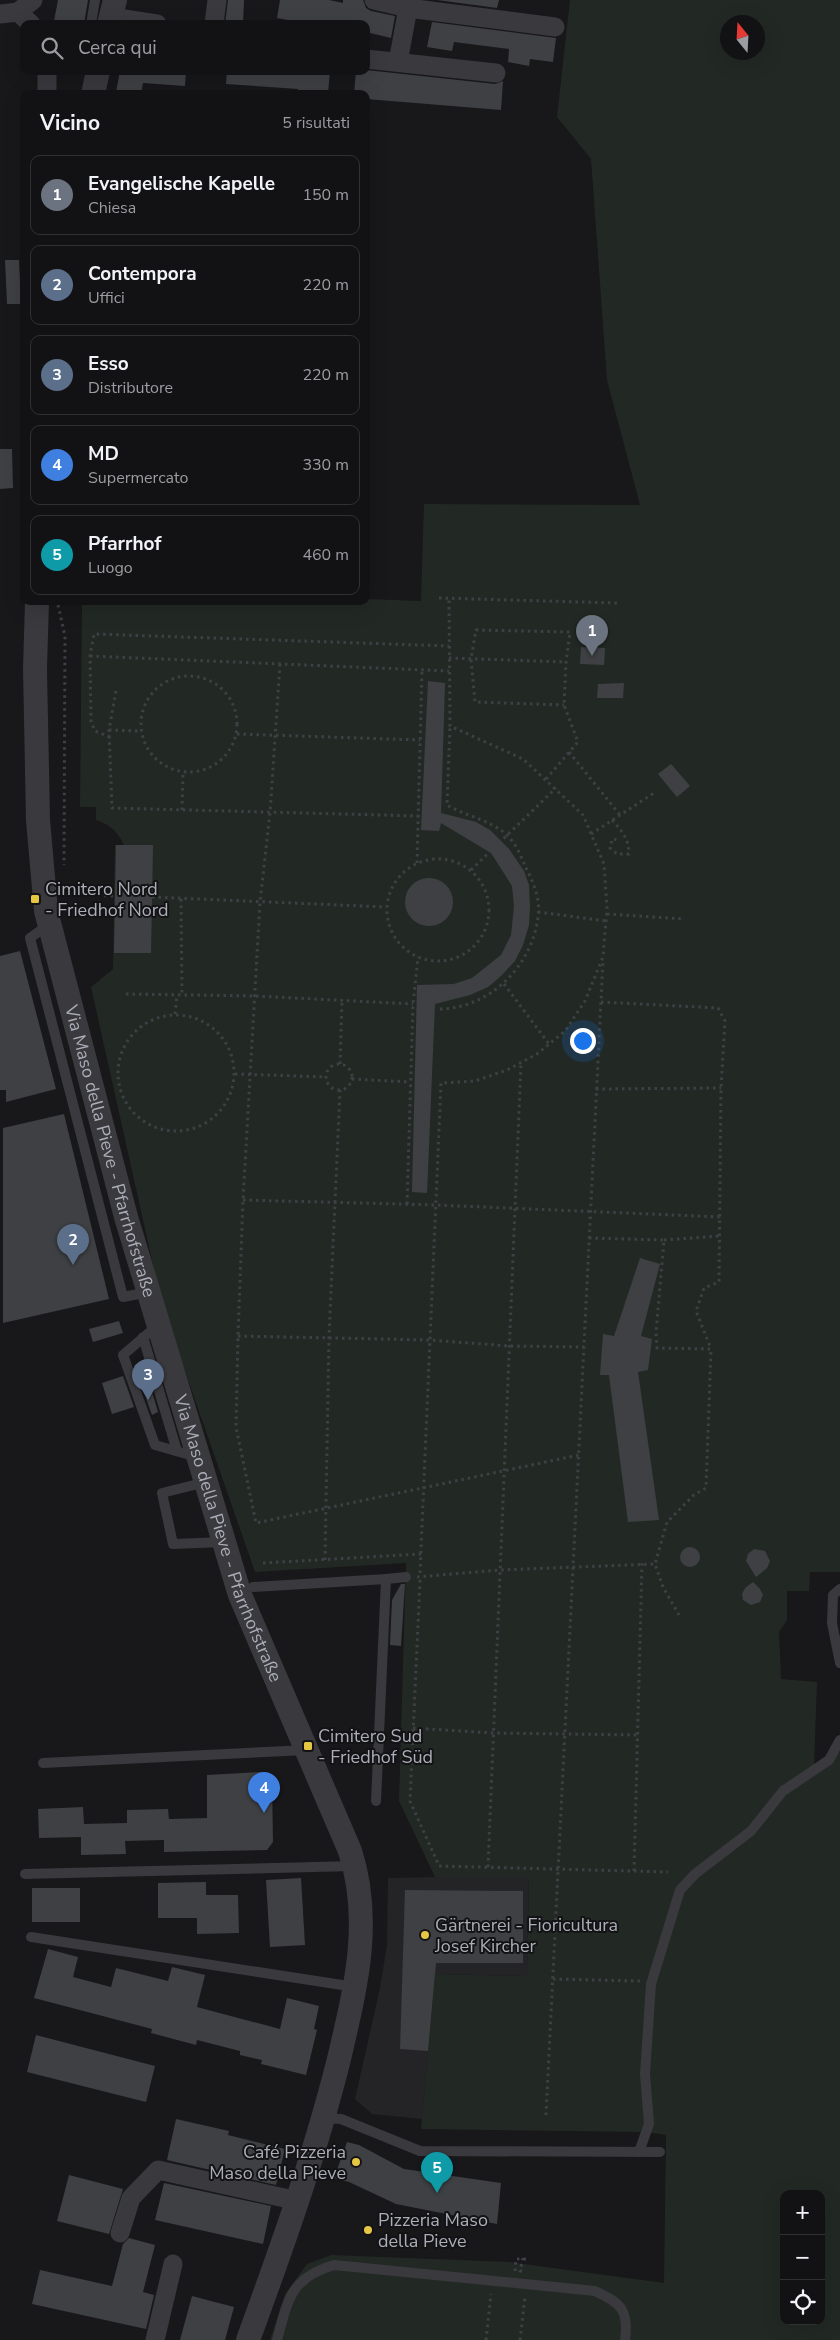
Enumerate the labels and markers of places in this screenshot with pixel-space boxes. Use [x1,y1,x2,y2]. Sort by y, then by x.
pin: 1 [576,615,608,656]
place label: Cimitero Nord - Friedhof Nord [45,877,169,922]
marker: Cimitero Nord - Friedhof Nord [29,893,41,905]
pin: 2 [57,1224,89,1265]
pin: 3 [132,1359,164,1400]
place label: Cimitero Sud - Friedhof Süd [318,1724,433,1769]
marker: Cimitero Sud - Friedhof Süd [302,1740,314,1752]
pin: 4 [248,1772,280,1813]
place label: Gärtnerei - Fioricultura Josef Kircher [434,1913,618,1958]
marker: Gärtnerei - Fioricultura Josef Kircher [419,1929,431,1941]
place label: Café Pizzeria Maso della Pieve [209,2140,346,2185]
pin: 5 [421,2152,453,2193]
marker: Café Pizzeria Maso della Pieve [350,2156,362,2168]
place label: Pizzeria Maso della Pieve [378,2208,488,2253]
marker: Pizzeria Maso della Pieve [362,2224,374,2236]

